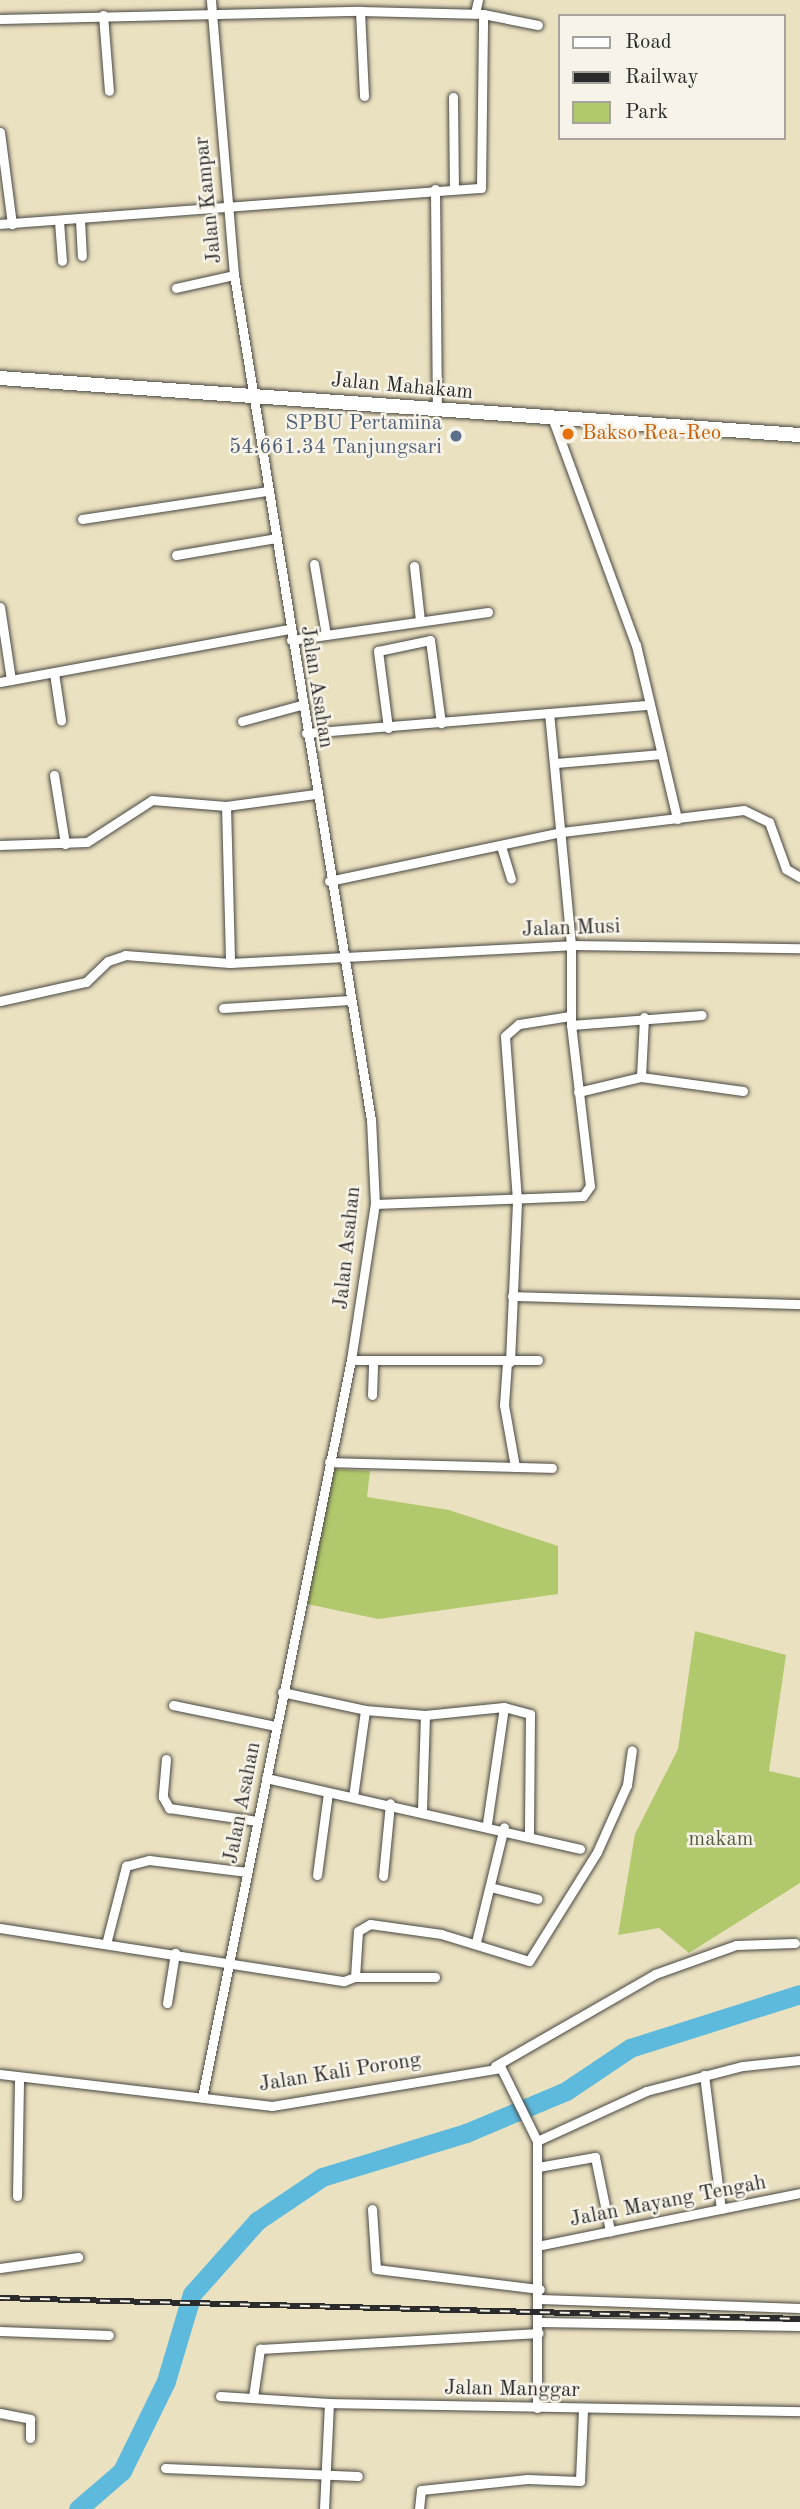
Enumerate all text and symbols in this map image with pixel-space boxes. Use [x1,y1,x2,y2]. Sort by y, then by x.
legend [558,14,786,140]
text: Road [625,32,672,53]
text: Railway [625,67,699,88]
text: Park [625,102,668,123]
street label: Jalan Kampar [190,135,228,265]
street label: Jalan Mahakam [330,368,474,406]
place label: SPBU Pertamina 54.661.34 Tanjungsari [229,411,442,461]
place label: Bakso Rea-Reo [582,421,721,447]
marker: Bakso Rea-Reo [560,426,576,442]
marker: SPBU Pertamina 54.661.34 Tanjungsari [448,428,464,444]
street label: Jalan Asahan [294,624,338,750]
street label: Jalan Musi [521,915,621,943]
street label: Jalan Asahan [329,1185,367,1311]
street label: Jalan Asahan [219,1740,267,1866]
park label: makam [688,1827,754,1853]
street label: Jalan Kali Porong [257,2048,423,2098]
street label: Jalan Mayang Tengah [568,2171,768,2233]
street label: Jalan Manggar [444,2376,580,2404]

